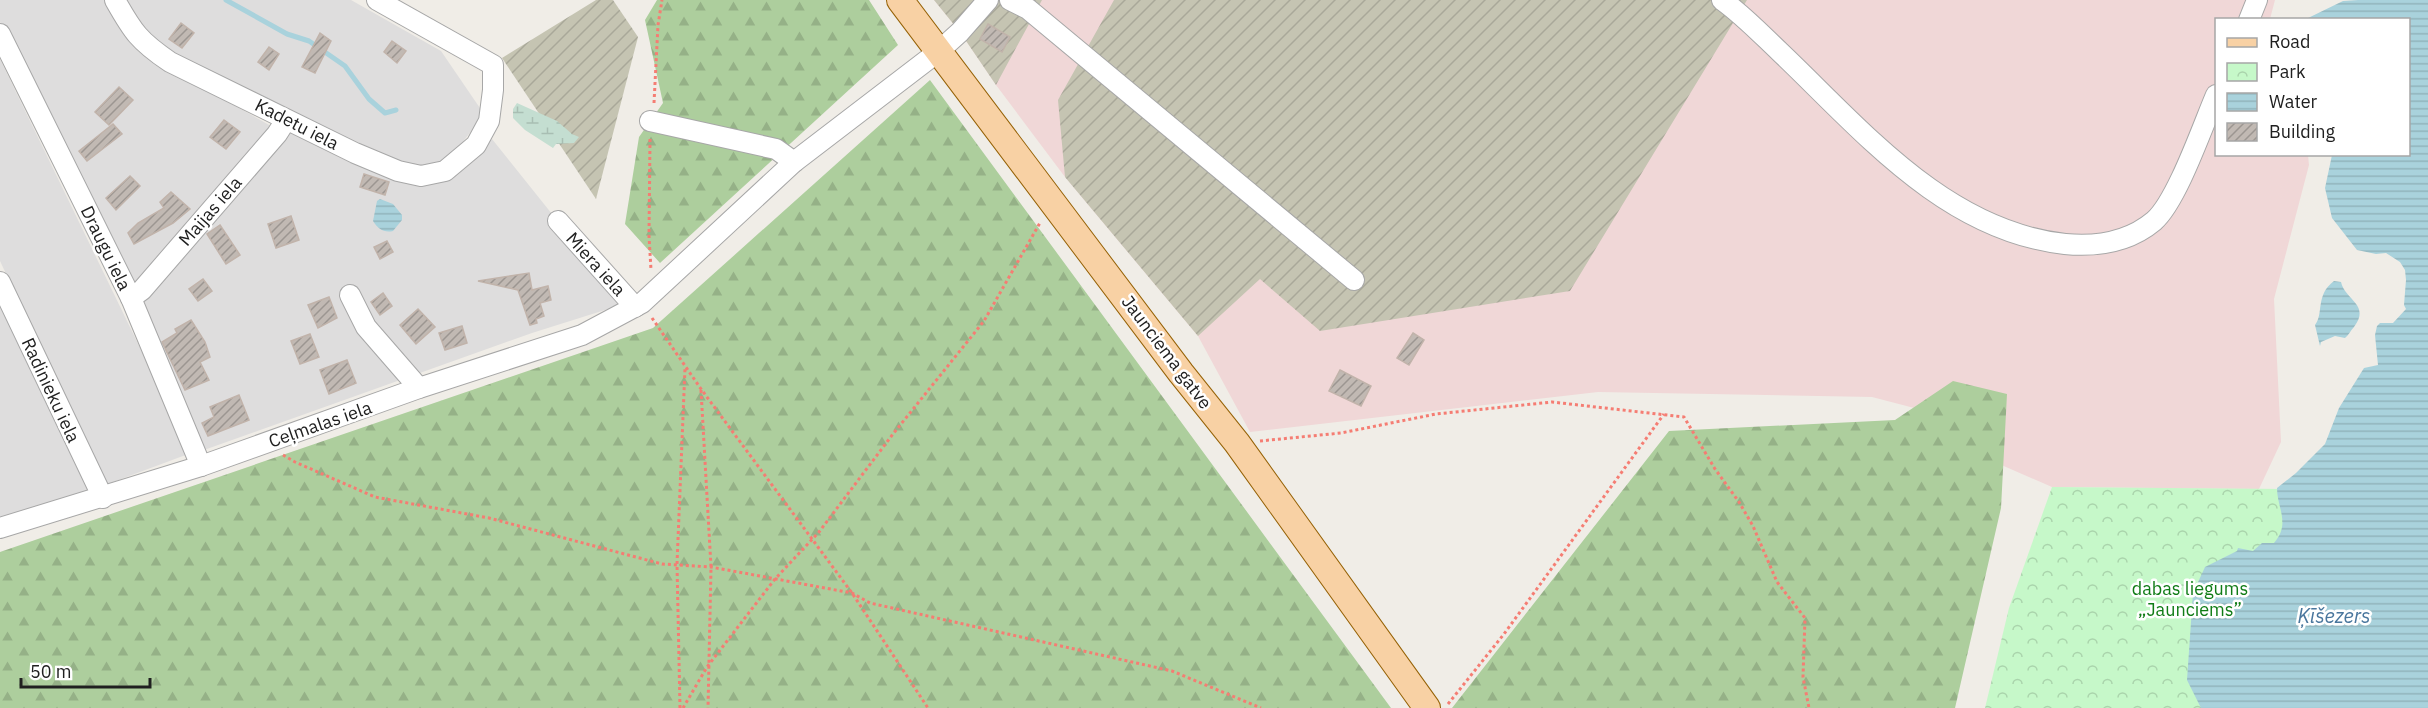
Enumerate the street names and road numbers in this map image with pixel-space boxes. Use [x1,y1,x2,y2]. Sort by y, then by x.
street label: Kadetu iela [251,93,343,155]
street label: Maijas iela [174,171,247,251]
street label: Draugu iela [76,202,137,294]
street label: Miera iela [561,227,631,301]
street label: Jaunciema gatve [1117,291,1217,413]
street label: Radinieku iela [17,334,85,446]
street label: Ceļmalas iela [265,395,375,452]

